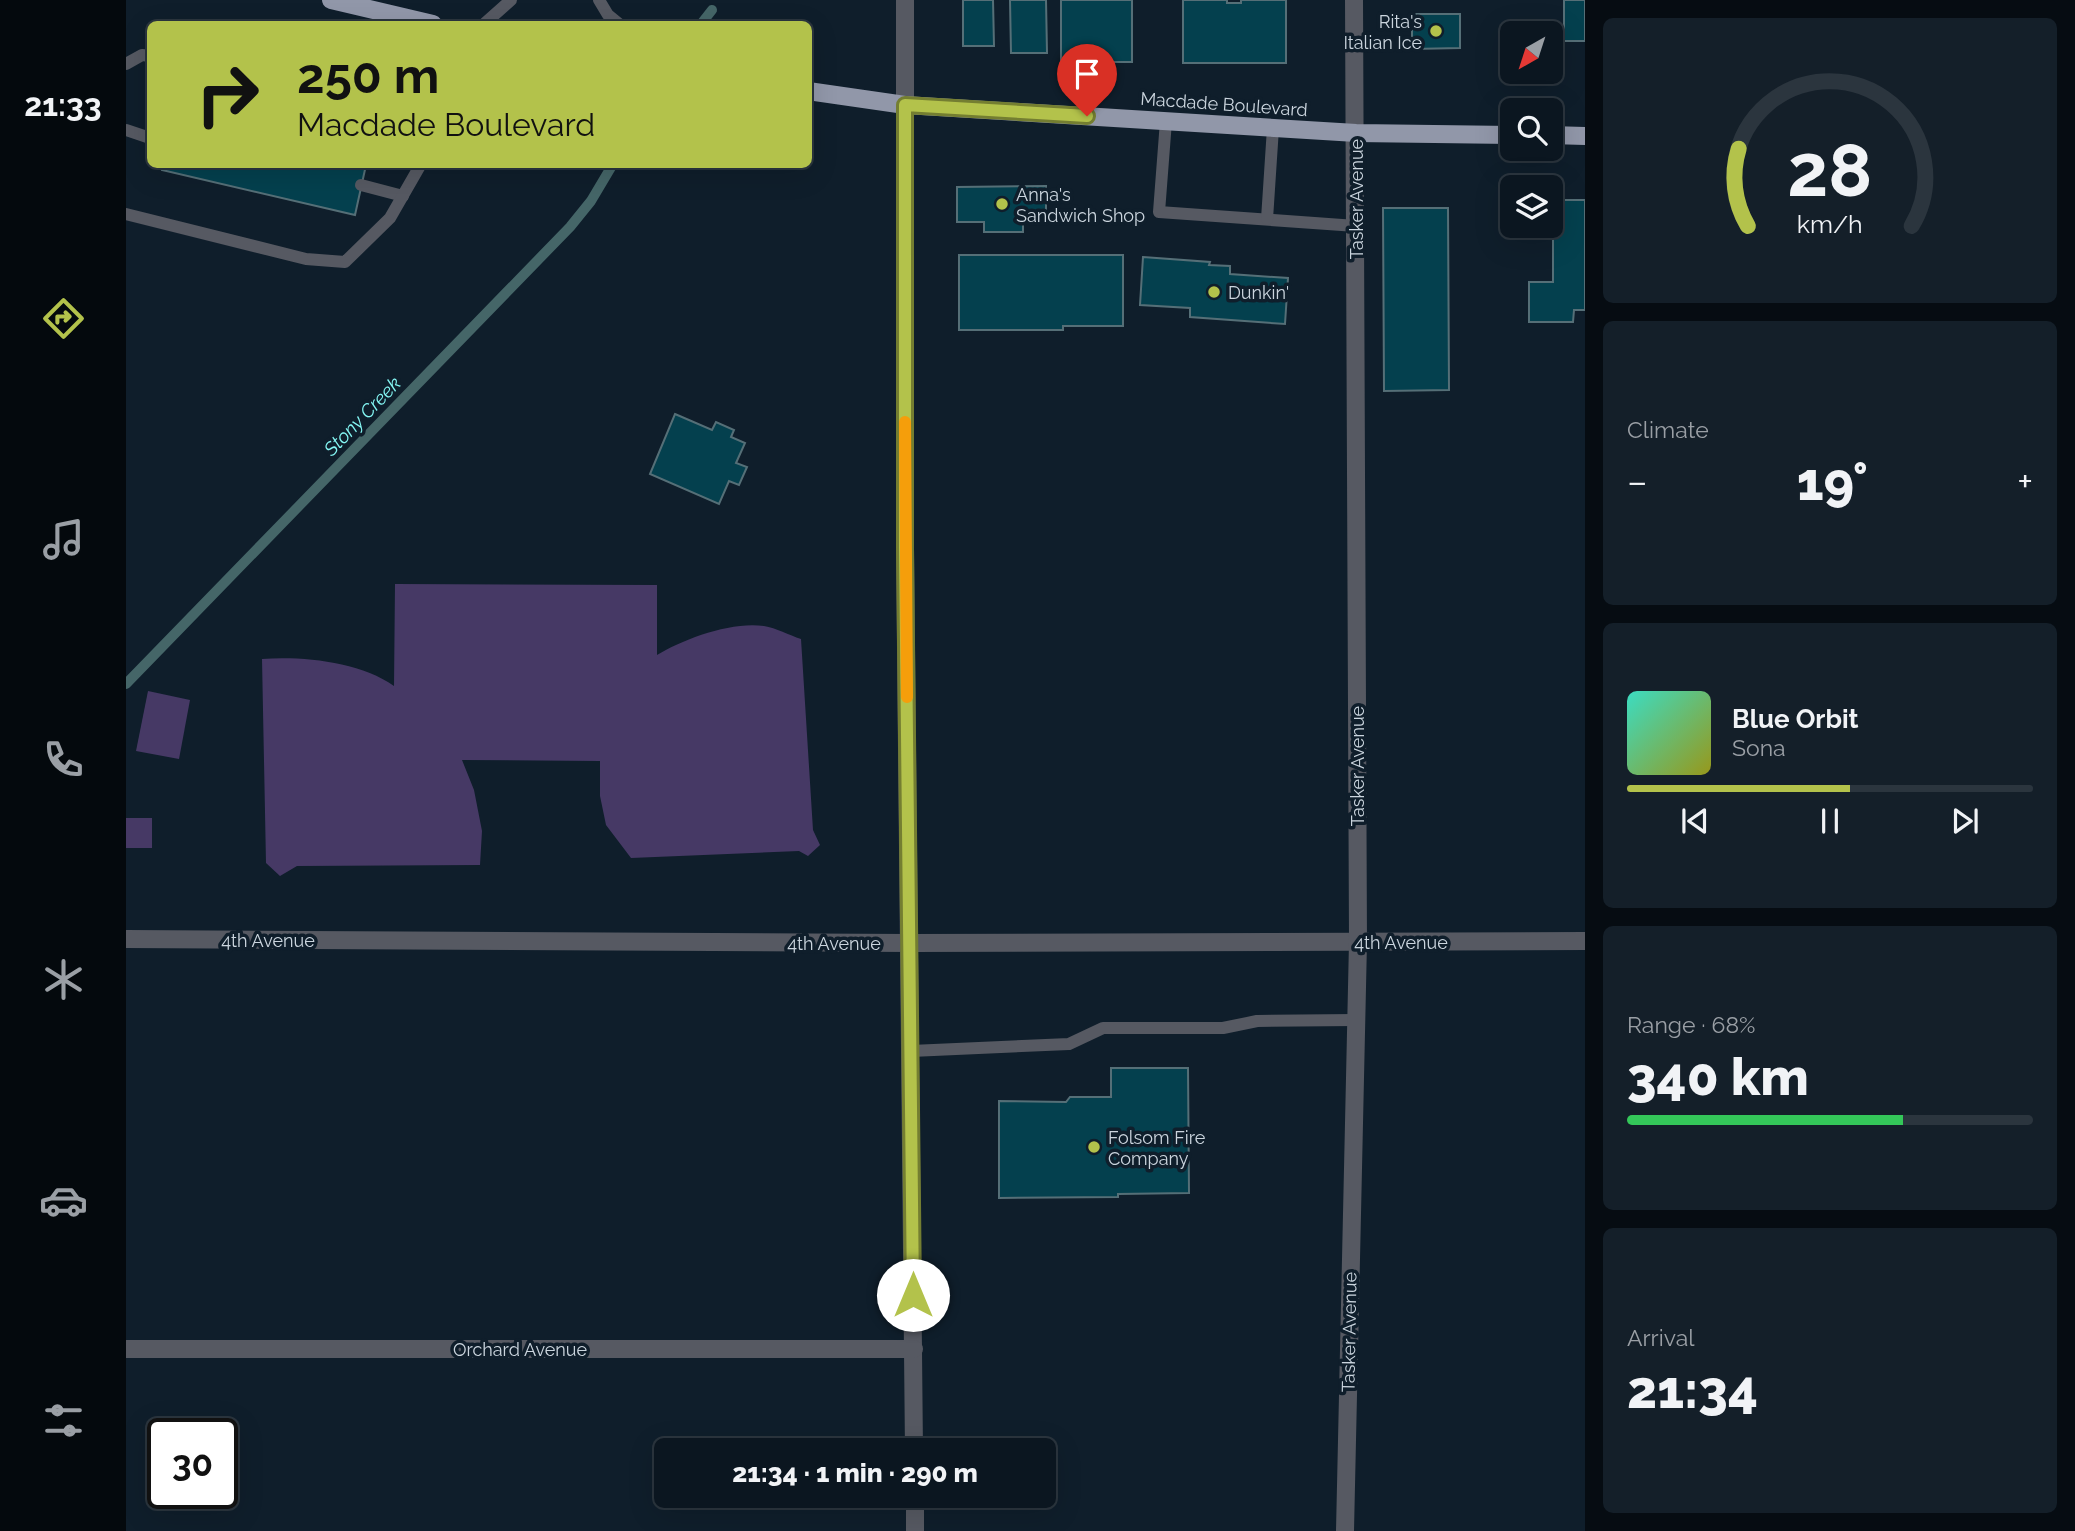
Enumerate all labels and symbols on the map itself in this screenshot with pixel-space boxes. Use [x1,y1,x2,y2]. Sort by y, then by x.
place label: Rita's Italian Ice [1343,11,1422,53]
north arrow [1500,21,1563,84]
marker: Rita's Italian Ice [1428,23,1444,39]
pin [1057,44,1117,116]
street label: Macdade Boulevard [1140,88,1308,120]
street label: Tasker Avenue [1346,138,1367,259]
place label: Anna's Sandwich Shop [1016,184,1145,226]
marker: Anna's Sandwich Shop [994,196,1010,212]
place label: Dunkin' [1228,282,1289,303]
marker: Dunkin' [1206,284,1222,300]
water label: Stony Creek [318,372,405,461]
street label: Tasker Avenue [1347,705,1368,826]
street label: 4th Avenue [221,930,315,951]
street label: 4th Avenue [1354,932,1448,953]
street label: 4th Avenue [787,933,881,954]
place label: Folsom Fire Company [1108,1127,1206,1169]
marker: Folsom Fire Company [1086,1139,1102,1155]
position arrow [876,1258,950,1332]
street label: Tasker Avenue [1337,1271,1361,1392]
street label: Orchard Avenue [453,1339,587,1360]
speed limit sign: 30 [147,1418,238,1509]

